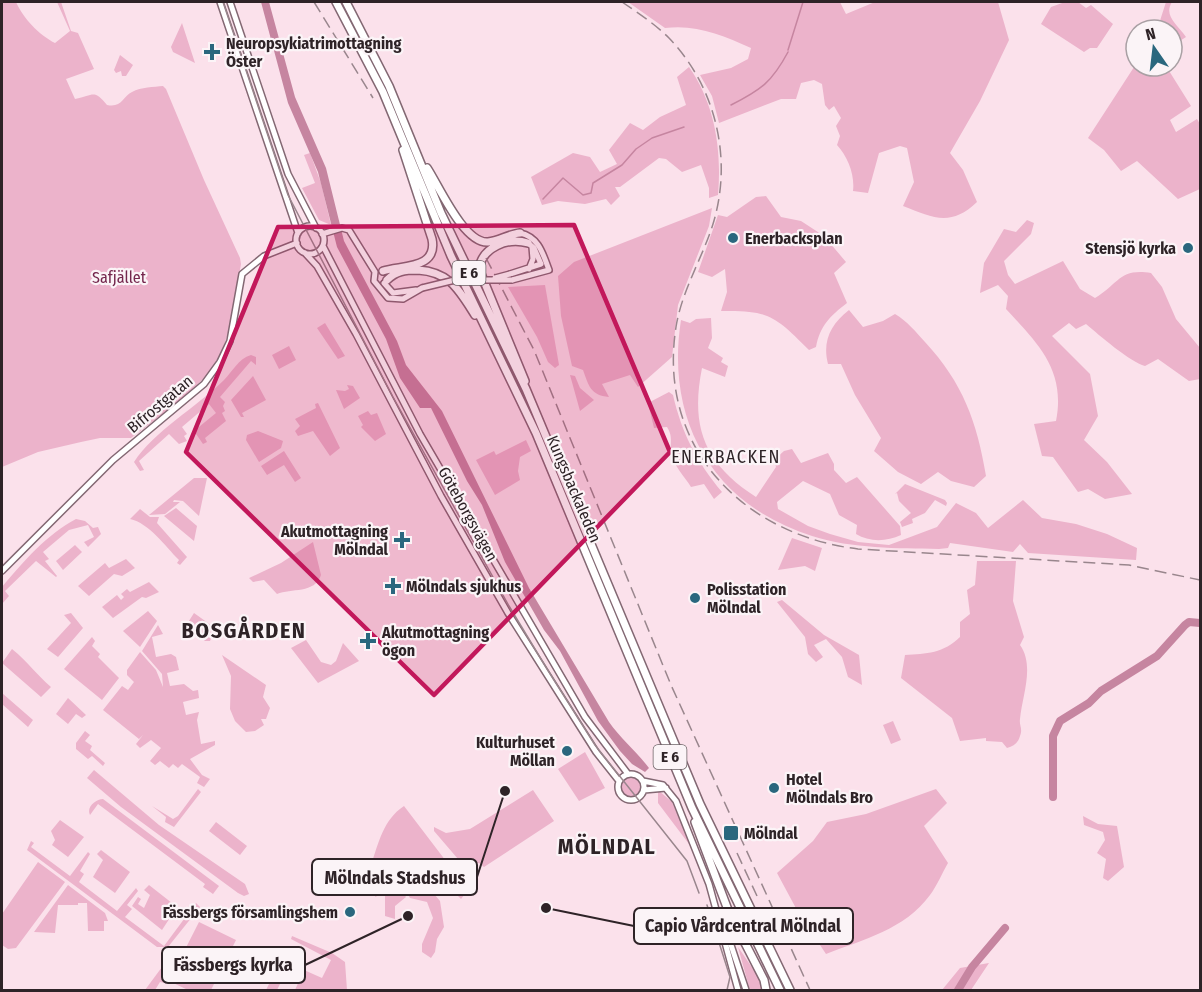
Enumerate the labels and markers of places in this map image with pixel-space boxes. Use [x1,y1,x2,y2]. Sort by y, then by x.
place label: Neuropsykiatrimottagning Öster [226,34,401,71]
marker: Neuropsykiatrimottagning Öster [203,43,221,61]
place label: Enerbacksplan [745,229,843,248]
marker: Enerbacksplan [726,231,740,245]
place label: Stensjö kyrka [1085,239,1176,258]
marker: Stensjö kyrka [1181,241,1195,255]
place label: Akutmottagning Mölndal [280,522,389,559]
marker: Akutmottagning Mölndal [393,531,411,549]
marker: Mölndals sjukhus [384,577,402,595]
place label: Mölndals sjukhus [406,577,521,596]
place label: Polisstation Mölndal [707,580,786,617]
marker: Polisstation Mölndal [688,591,702,605]
place label: Akutmottagning ögon [381,623,489,660]
marker: Akutmottagning ögon [359,632,377,650]
place label: Kulturhuset Möllan [476,733,555,770]
marker: Kulturhuset Möllan [560,744,574,758]
place label: Hotel Mölndals Bro [786,770,873,807]
marker: Hotel Mölndals Bro [767,781,781,795]
marker: Mölndal [722,824,740,842]
place label: Mölndal [744,824,798,843]
callout: Mölndals Stadshus [312,859,477,895]
place label: Fässbergs församlingshem [163,903,338,922]
marker: Fässbergs församlingshem [343,905,357,919]
callout: Capio Vårdcentral Mölndal [634,908,853,944]
callout: Fässbergs kyrka [162,947,305,983]

